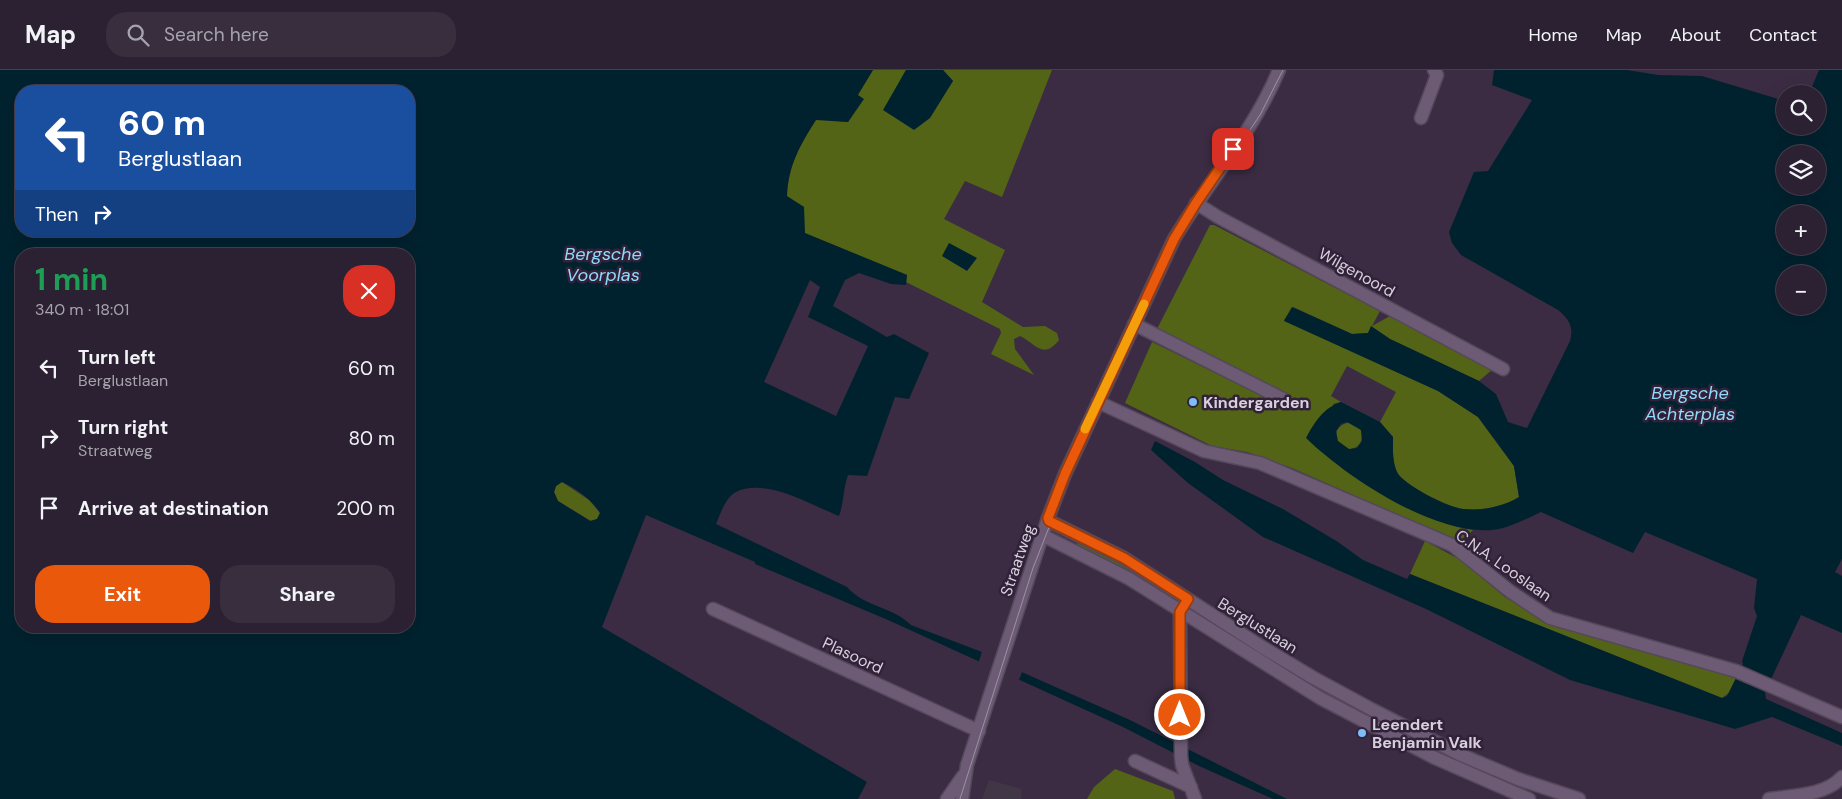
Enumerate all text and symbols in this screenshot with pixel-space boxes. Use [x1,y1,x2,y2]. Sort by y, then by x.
search box [106,12,456,57]
text: Map [25,19,76,50]
icon: search [124,21,152,49]
text: Search here [164,22,269,47]
text: Home [1528,23,1578,47]
text: Map [1606,23,1642,47]
text: About [1670,23,1721,47]
text: Contact [1749,23,1817,47]
map controls [1776,85,1826,315]
button: search [1776,85,1826,135]
text: 60 m [118,100,206,146]
icon: left [35,105,100,170]
pin [1212,128,1254,170]
icon: arrive [1219,135,1247,163]
text: Berglustlaan [118,144,242,173]
button: layers [1776,145,1826,195]
icon: right [88,200,116,228]
text: Then [35,202,78,227]
button: + [1776,205,1826,255]
water label: Bergsche Voorplas [564,242,642,287]
street label: Wilgenoord [1315,243,1399,302]
text: 1 min [35,260,108,299]
button: close [343,265,395,317]
button: − [1776,265,1826,315]
text: 340 m · 18:01 [35,299,129,320]
text: Turn left [78,345,156,370]
icon: left [35,354,63,382]
text: 60 m [348,356,395,381]
text: Berglustlaan [78,370,168,391]
water label: Bergsche Achterplas [1644,381,1735,426]
place label: Kindergarden [1203,392,1309,413]
marker: Kindergarden [1187,396,1199,408]
text: Turn right [78,415,168,440]
icon: right [35,424,63,452]
text: 80 m [348,426,395,451]
text: Straatweg [78,440,153,461]
icon: arrive [35,494,63,522]
text: Arrive at destination [78,496,269,521]
text: 200 m [336,496,395,521]
street label: Straatweg [995,521,1040,599]
street label: C.N.A. Looslaan [1452,525,1556,606]
button: Exit [35,565,210,623]
button: Share [220,565,395,623]
street label: Berglustlaan [1214,593,1302,658]
street label: Plasoord [819,632,886,679]
position arrow [1153,688,1205,740]
place label: Leendert Benjamin Valk [1372,714,1482,753]
marker: Leendert Benjamin Valk [1356,727,1368,739]

